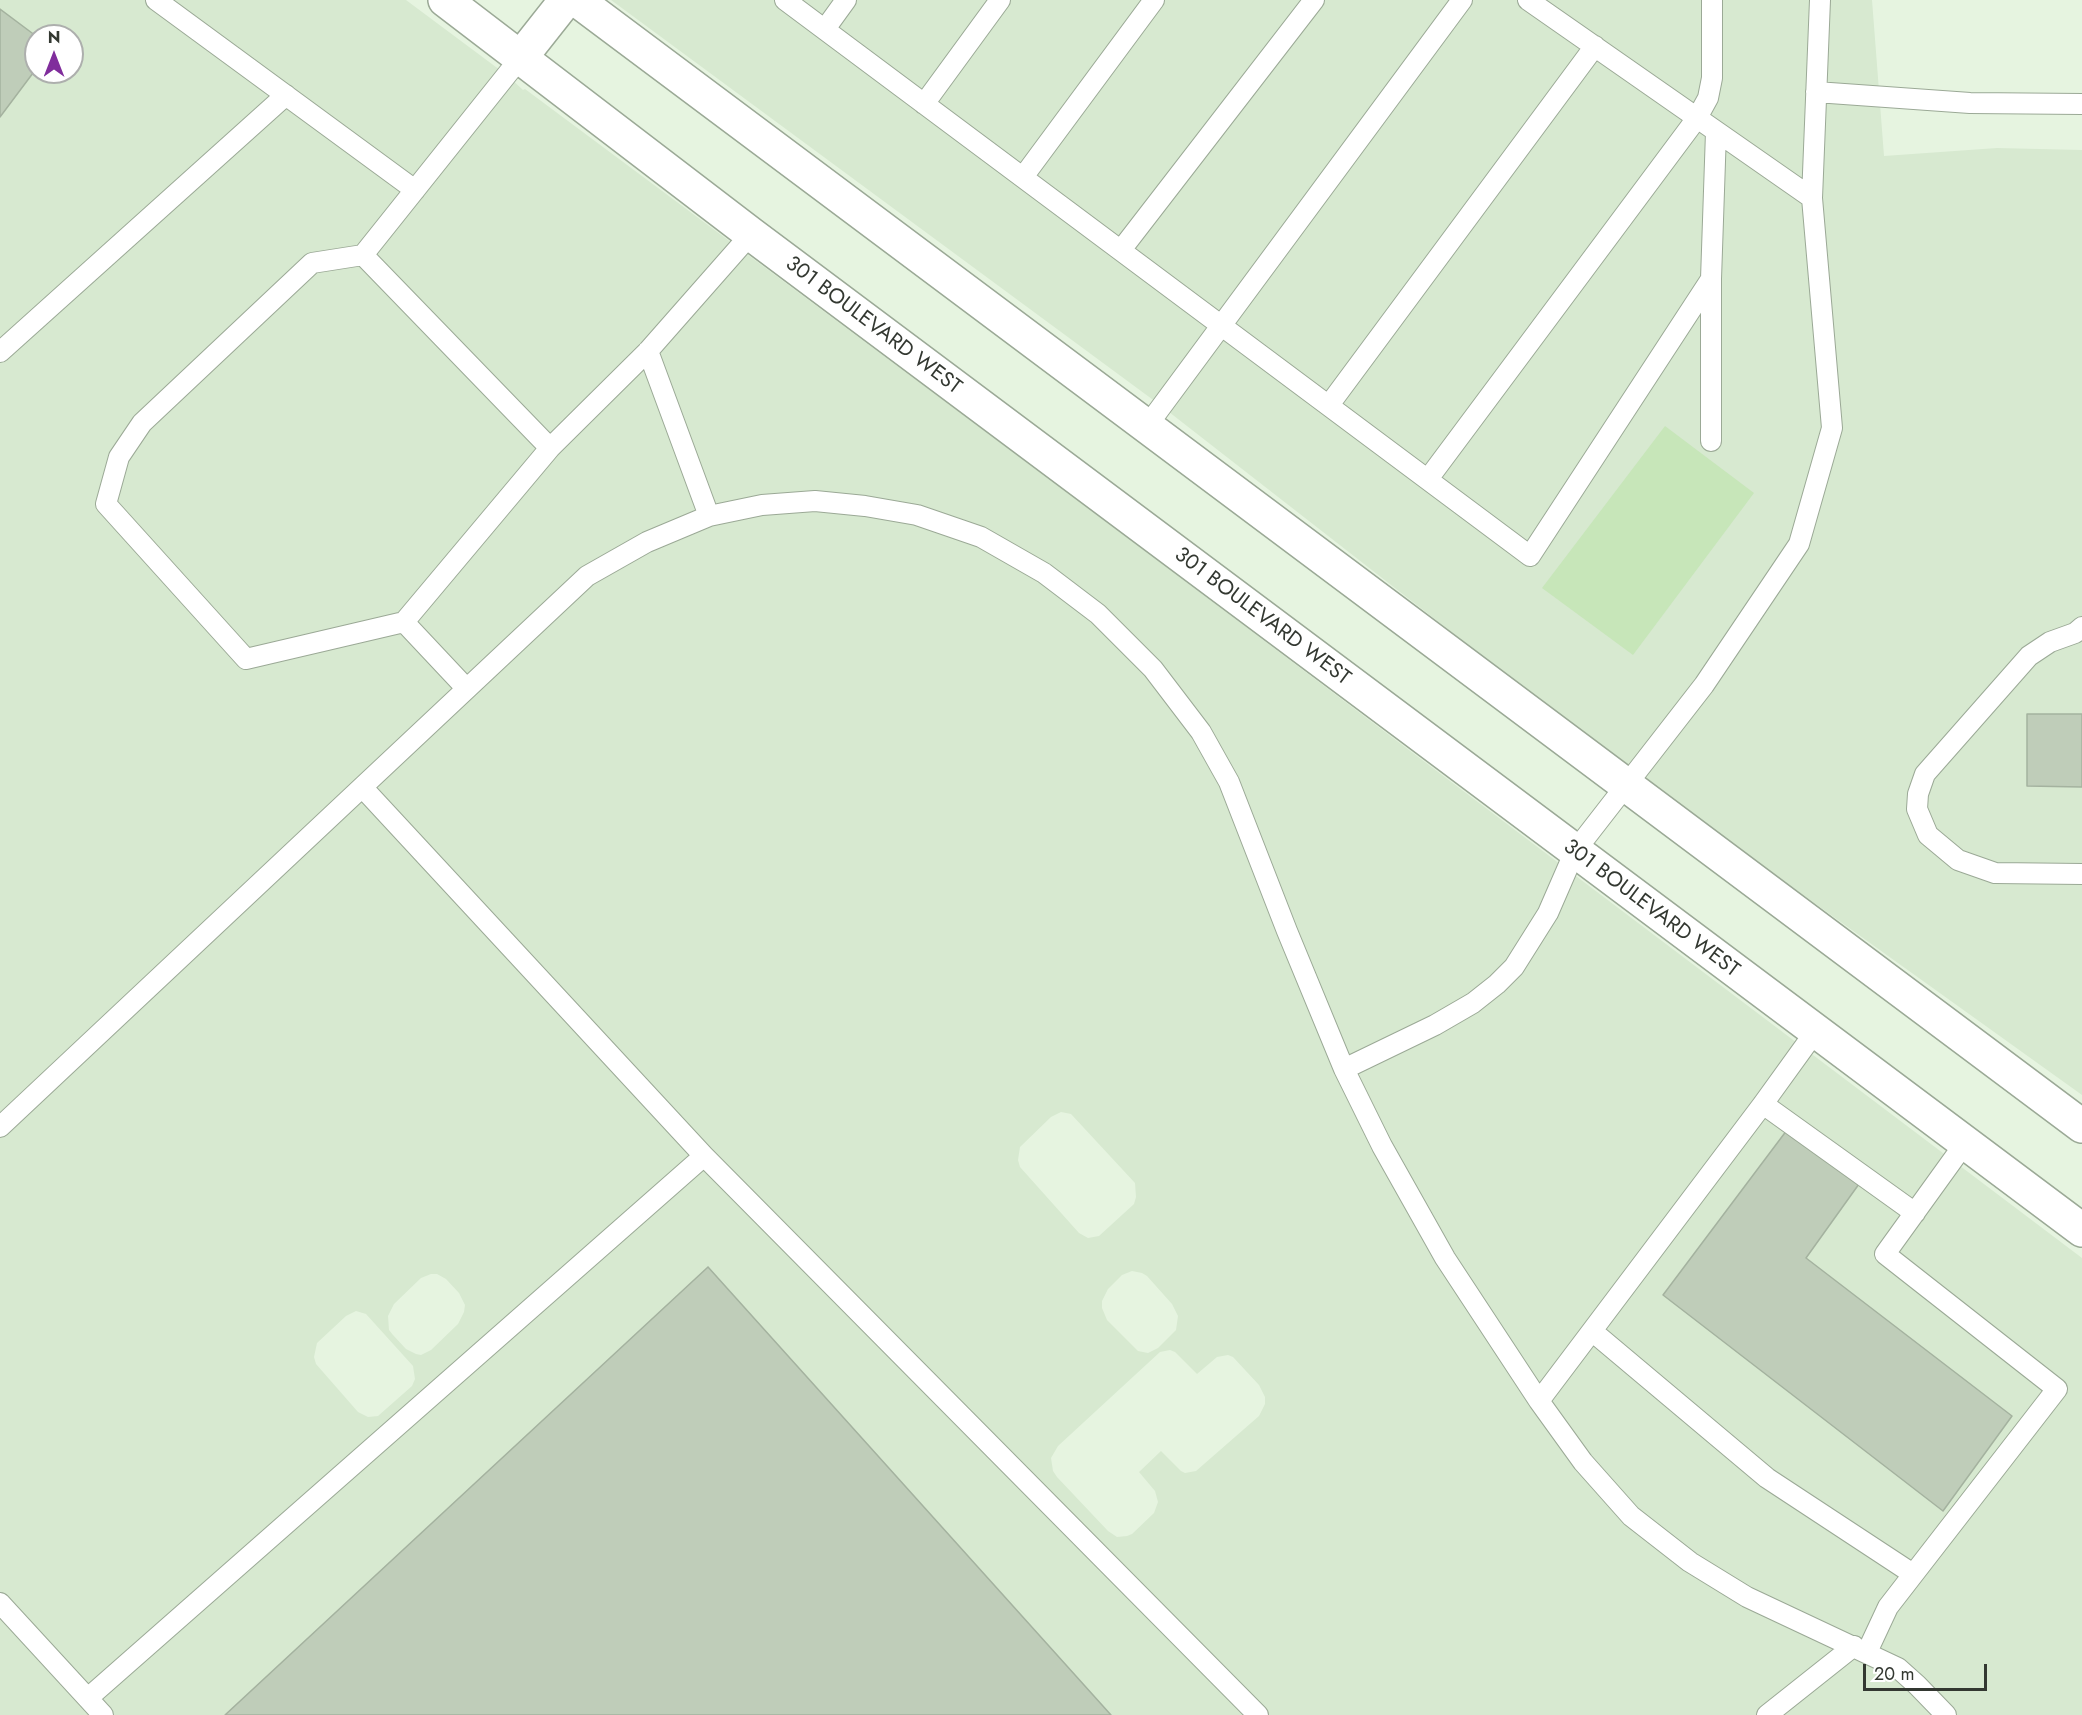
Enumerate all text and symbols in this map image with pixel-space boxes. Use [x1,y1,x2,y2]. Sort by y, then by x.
north arrow [24,24,84,84]
text: N [48,26,60,49]
street label: 301 BOULEVARD WEST [780,252,966,400]
street label: 301 BOULEVARD WEST [1169,543,1355,691]
street label: 301 BOULEVARD WEST [1558,835,1744,983]
scale bar [1866,1652,1990,1690]
text: 20 m [1874,1661,1914,1687]

